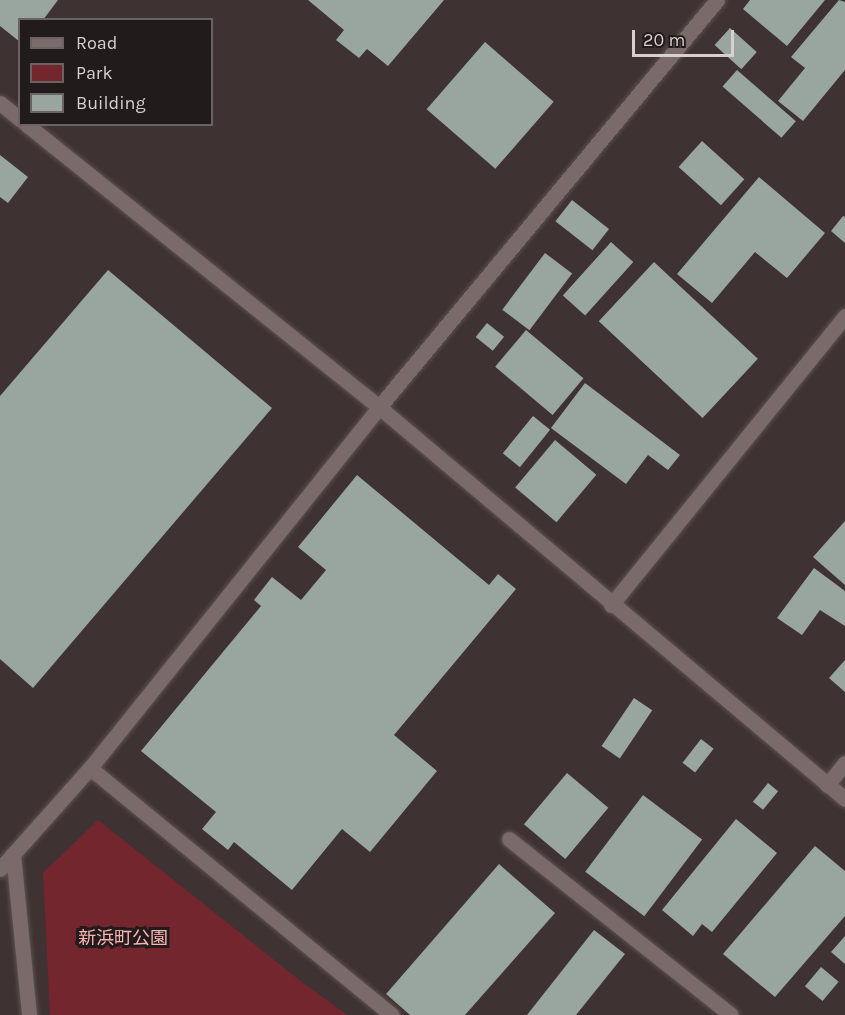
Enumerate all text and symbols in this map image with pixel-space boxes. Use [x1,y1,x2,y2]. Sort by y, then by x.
legend [18,18,213,126]
scale bar [635,18,737,56]
text: 20 m [643,29,685,51]
text: Road [76,32,117,54]
text: Park [76,62,113,84]
text: Building [76,92,146,114]
park label: 新浜町公園 [78,927,168,949]

